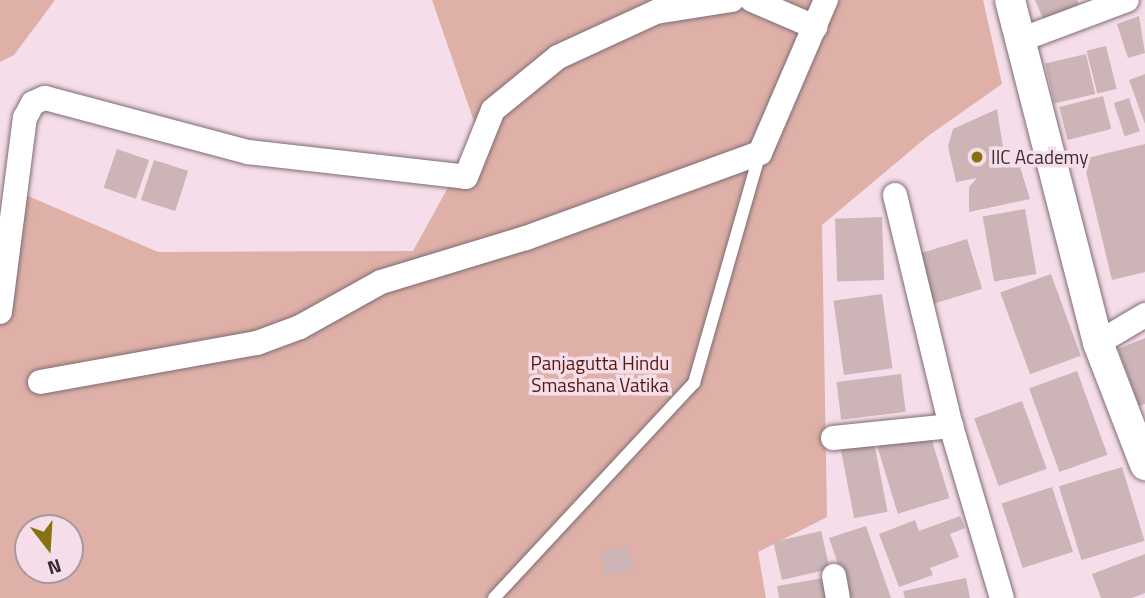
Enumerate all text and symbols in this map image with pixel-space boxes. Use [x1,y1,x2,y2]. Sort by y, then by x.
place label: IIC Academy [991,146,1088,168]
marker: IIC Academy [969,149,985,165]
park label: Panjagutta Hindu Smashana Vatika [531,352,669,396]
north arrow [14,514,84,584]
text: N [44,552,65,583]

